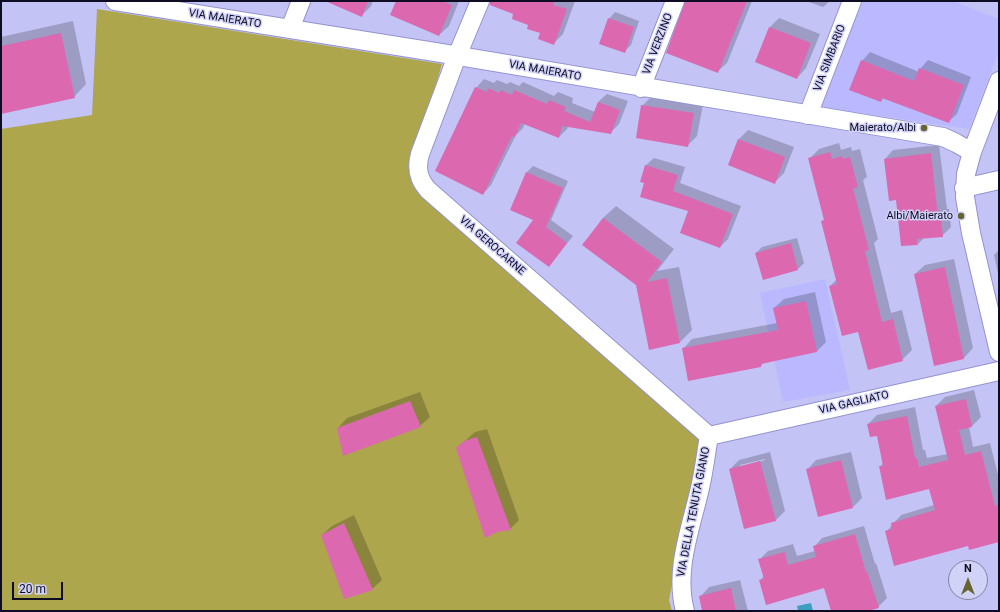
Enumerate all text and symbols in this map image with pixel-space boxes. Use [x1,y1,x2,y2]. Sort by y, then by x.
street label: VIA MAIERATO [188,7,262,31]
street label: VIA VERZINO [640,11,676,77]
street label: VIA SIMBARIO [811,23,849,93]
street label: VIA MAIERATO [508,58,582,84]
place label: Maierato/Albi [849,121,916,135]
marker: Maierato/Albi [919,123,929,133]
place label: Albi/Maierato [886,209,953,223]
marker: Albi/Maierato [956,211,966,221]
street label: VIA GEROCARNE [456,214,528,278]
street label: VIA GAGLIATO [818,389,890,417]
street label: VIA DELLA TENUTA GIANO [675,446,713,578]
north arrow [948,560,988,600]
text: N [964,562,972,575]
scale bar [14,574,65,600]
text: 20 m [19,582,46,596]

